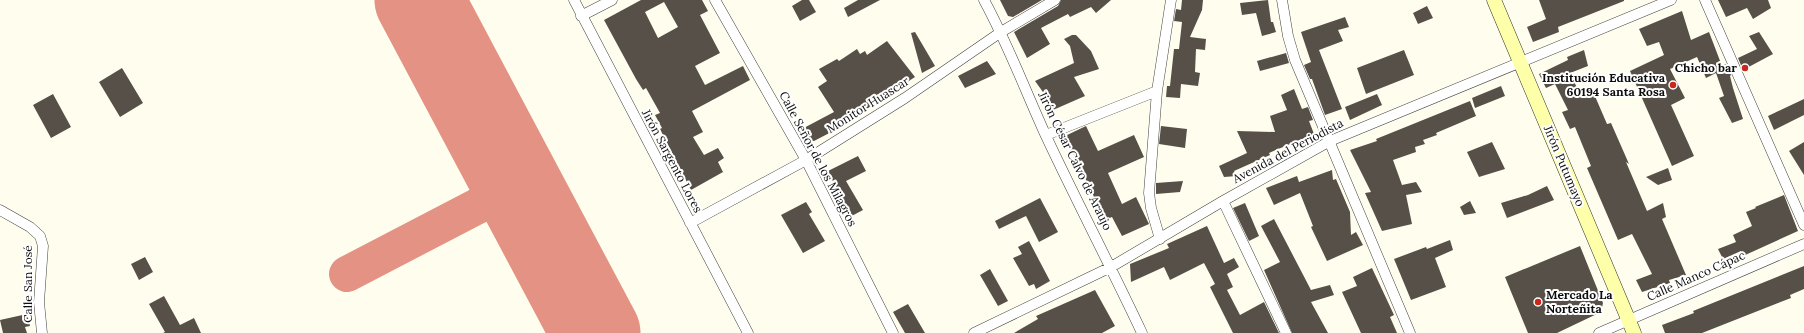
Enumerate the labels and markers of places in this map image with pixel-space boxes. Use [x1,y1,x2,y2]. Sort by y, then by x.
place label: Chicho bar [1675,60,1737,75]
marker: Chicho bar [1740,63,1750,73]
place label: Institución Educativa 60194 Santa Rosa [1542,70,1666,99]
marker: Institución Educativa 60194 Santa Rosa [1668,80,1678,90]
place label: Mercado La Norteñita [1546,287,1613,316]
marker: Mercado La Norteñita [1533,297,1543,307]

